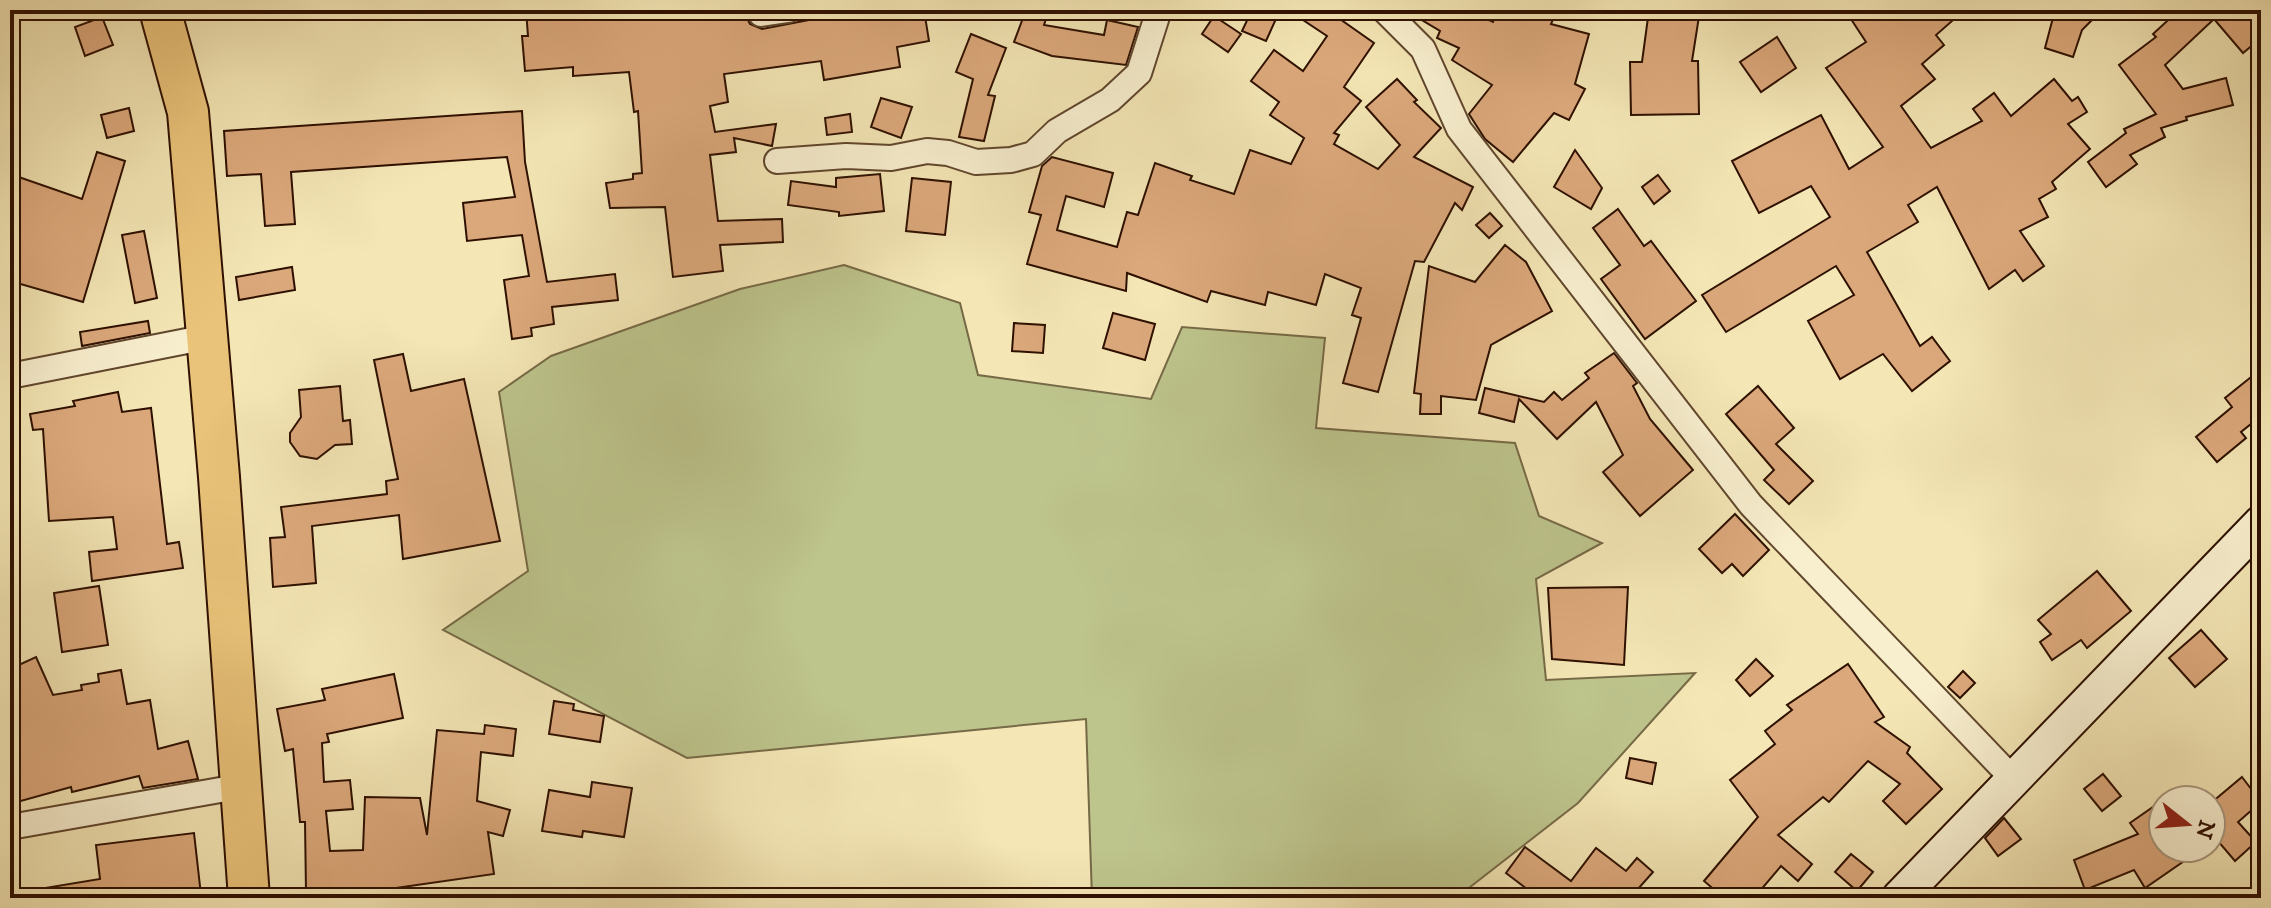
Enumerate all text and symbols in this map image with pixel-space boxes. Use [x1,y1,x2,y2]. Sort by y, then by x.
north arrow [2147,784,2227,864]
text: N [2189,817,2220,842]

